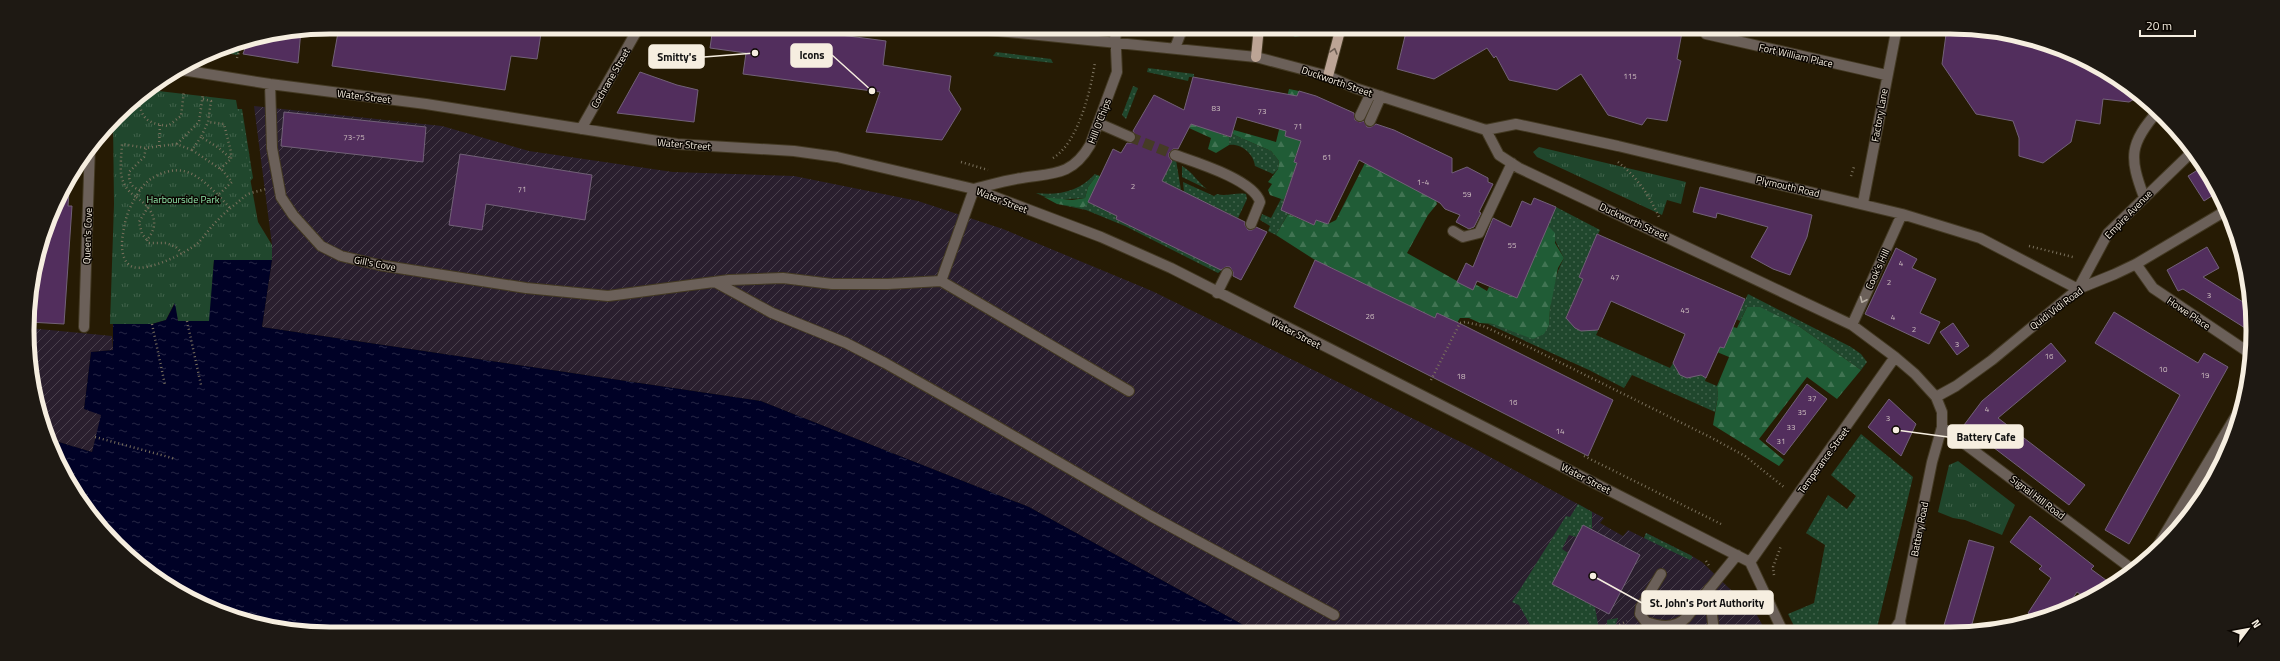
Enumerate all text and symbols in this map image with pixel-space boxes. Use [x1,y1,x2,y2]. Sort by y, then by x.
scale bar [2140,12,2195,38]
text: 20 m [2146,16,2172,35]
street label: Fort William Place [1757,40,1834,71]
callout: Icons [791,44,832,67]
street label: Cochrane Street [587,45,634,111]
callout: Smitty's [649,45,704,68]
text: Icons [799,47,825,63]
one-way arrow [1329,48,1338,55]
text: Smitty's [657,49,697,65]
street label: Duckworth Street [1299,62,1375,101]
house number: 115 [1623,70,1637,82]
street label: Water Street [336,86,392,107]
street label: Factory Lane [1867,87,1892,143]
street label: Hill O'Chips [1084,96,1115,146]
house number: 83 [1212,102,1220,114]
house number: 73 [1258,105,1266,117]
house number: 71 [1294,120,1302,132]
house number: 73-75 [343,131,365,143]
street label: Water Street [657,135,712,154]
house number: 61 [1323,151,1331,163]
street label: Plymouth Road [1755,172,1821,201]
house number: 1-4 [1417,176,1430,188]
house number: 2 [1131,180,1135,192]
house number: 71 [518,183,526,195]
street label: Water Street [974,184,1030,217]
street label: Empire Avenue [2101,186,2156,242]
house number: 59 [1463,188,1472,200]
park label: Harbourside Park [146,192,220,207]
street label: Duckworth Street [1597,199,1671,244]
street label: Queen's Cove [79,208,96,264]
house number: 55 [1508,239,1517,251]
street label: Cook's Hill [1862,246,1893,292]
street label: Gill's Cove [353,252,397,275]
house number: 4 [1899,257,1904,269]
house number: 47 [1611,271,1619,283]
house number: 2 [1887,276,1891,288]
street label: Quidi Vidi Road [2027,283,2086,333]
house number: 3 [2207,289,2211,301]
street label: Howe Place [2164,293,2213,333]
one-way arrow [1860,296,1868,304]
house number: 45 [1681,304,1690,316]
house number: 26 [1366,310,1375,322]
house number: 4 [1891,311,1896,323]
street label: Water Street [1268,315,1324,353]
house number: 2 [1912,323,1916,335]
house number: 3 [1955,338,1959,350]
house number: 16 [2045,350,2054,362]
house number: 10 [2159,363,2168,375]
house number: 19 [2201,369,2210,381]
house number: 18 [1457,370,1466,382]
house number: 37 [1808,392,1816,404]
house number: 16 [1509,396,1518,408]
house number: 4 [1985,403,1990,415]
house number: 35 [1798,406,1807,418]
house number: 3 [1886,412,1890,424]
house number: 33 [1787,421,1795,433]
street label: Temperance Street [1794,423,1853,497]
house number: 14 [1556,425,1565,437]
callout: Battery Cafe [1948,425,2023,448]
text: Battery Cafe [1956,429,2016,445]
house number: 31 [1777,435,1785,447]
street label: Water Street [1558,460,1614,498]
street label: Signal Hill Road [2007,472,2068,523]
street label: Battery Road [1907,500,1932,558]
callout: St. John's Port Authority [1642,591,1773,614]
text: St. John's Port Authority [1650,595,1765,611]
north arrow [2228,609,2268,649]
text: N [2248,616,2265,631]

